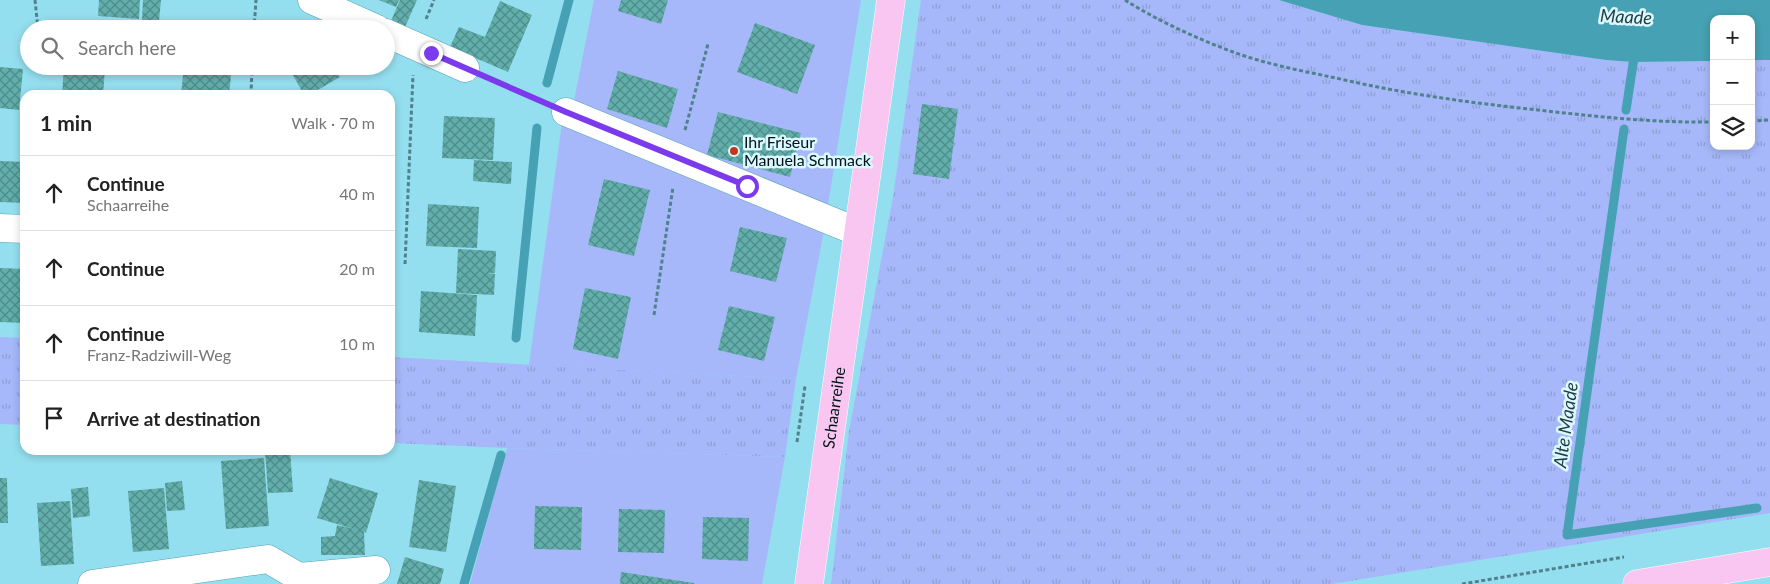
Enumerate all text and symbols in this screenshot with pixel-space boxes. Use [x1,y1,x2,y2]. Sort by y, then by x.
water label: Maade [1600,4,1652,28]
map controls [1710,15,1755,150]
button: + [1710,15,1755,60]
search box [20,20,395,75]
icon: search [38,34,66,62]
text: Search here [78,36,176,59]
route end [420,42,443,65]
button: − [1710,60,1755,105]
button: layers [1710,105,1755,150]
text: 1 min [40,110,92,135]
text: Walk · 70 m [291,113,375,132]
place label: Ihr Friseur Manuela Schmack [744,132,872,169]
marker: Ihr Friseur Manuela Schmack [728,145,740,157]
text: Continue [87,172,165,195]
route start [736,175,759,198]
icon: ahead [40,179,68,207]
text: 40 m [339,184,375,203]
text: Schaarreihe [87,195,169,214]
icon: ahead [40,254,68,282]
text: Continue [87,257,165,280]
text: 20 m [339,259,375,278]
text: Continue [87,322,165,345]
icon: ahead [40,329,68,357]
text: 10 m [339,334,375,353]
text: Franz-Radziwill-Weg [87,345,231,364]
street label: Schaarreihe [818,366,848,450]
water label: Alte Maade [1548,381,1582,470]
icon: arrive [40,404,68,432]
text: Arrive at destination [87,407,260,430]

